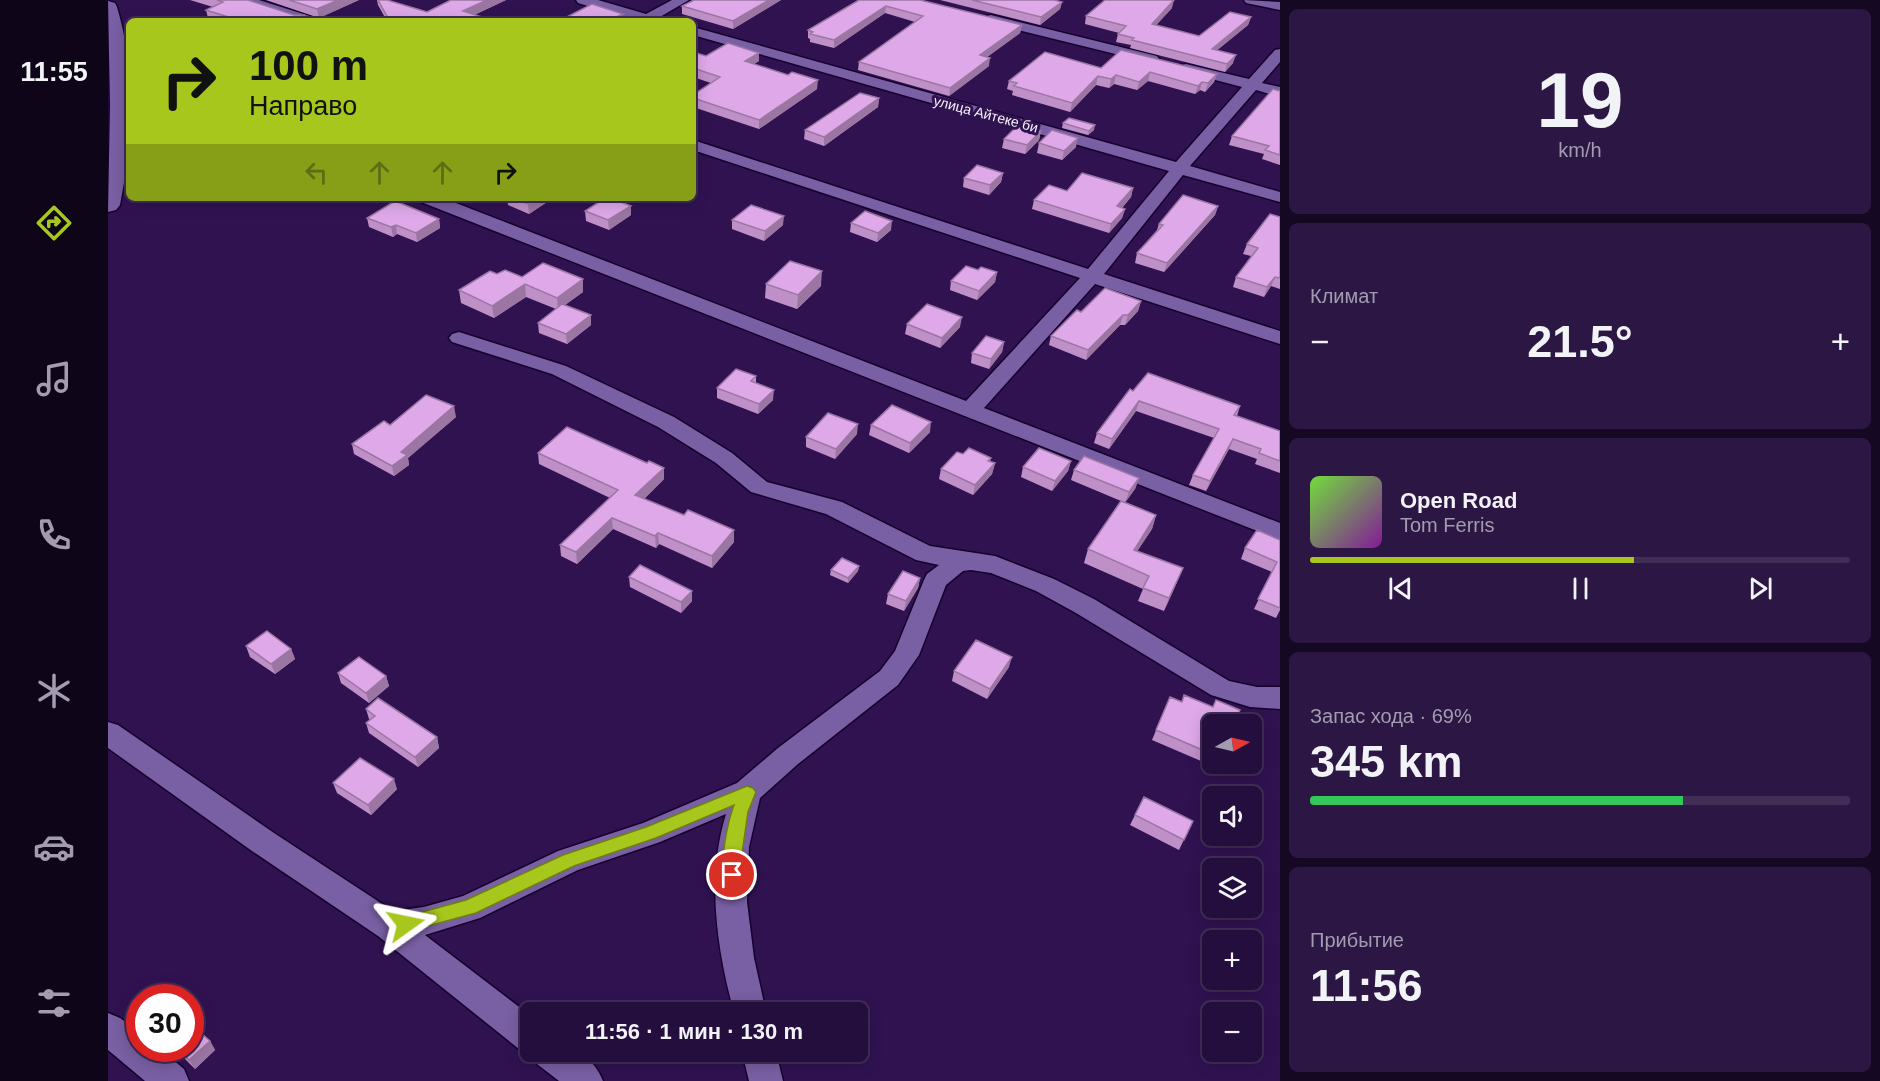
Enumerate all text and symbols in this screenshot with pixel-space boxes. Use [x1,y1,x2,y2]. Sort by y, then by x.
icon: right [150,42,228,120]
text: 100 m [249,42,368,89]
text: 19 [1537,56,1623,144]
text: 11:55 [20,57,88,87]
text: Направо [249,91,357,121]
street label: улица Айтеке би [932,92,1040,136]
text: km/h [1558,139,1602,161]
icon: left [300,156,333,189]
icon: ahead [363,156,396,189]
icon: ahead [426,156,459,189]
icon: right [489,156,522,189]
icon: directions [33,202,75,244]
text: Климат [1310,285,1378,307]
text: 21.5° [1527,316,1633,367]
text: − [1310,323,1329,360]
text: + [1831,323,1850,360]
icon: music [33,358,75,400]
text: Open Road [1400,488,1517,513]
icon: phone [33,514,75,556]
text: Tom Ferris [1400,514,1494,536]
icon: previous [1384,572,1417,605]
icon: pause [1564,572,1597,605]
icon: next [1744,572,1777,605]
icon: climate [33,670,75,712]
text: Запас хода · 69% [1310,705,1472,727]
north arrow [1202,714,1262,774]
map controls [1202,714,1262,1062]
text: 345 km [1310,736,1463,787]
button: sound [1202,786,1262,846]
icon: car [33,826,75,868]
pin [706,849,757,900]
icon: arrive [715,858,748,891]
button: layers [1202,858,1262,918]
position arrow [374,892,438,956]
text: Прибытие [1310,929,1404,951]
button: + [1202,930,1262,990]
text: 11:56 [1310,960,1423,1011]
icon: filters [33,982,75,1024]
speed limit sign: 30 [126,984,204,1062]
button: − [1202,1002,1262,1062]
text: 11:56 · 1 мин · 130 m [585,1019,803,1044]

